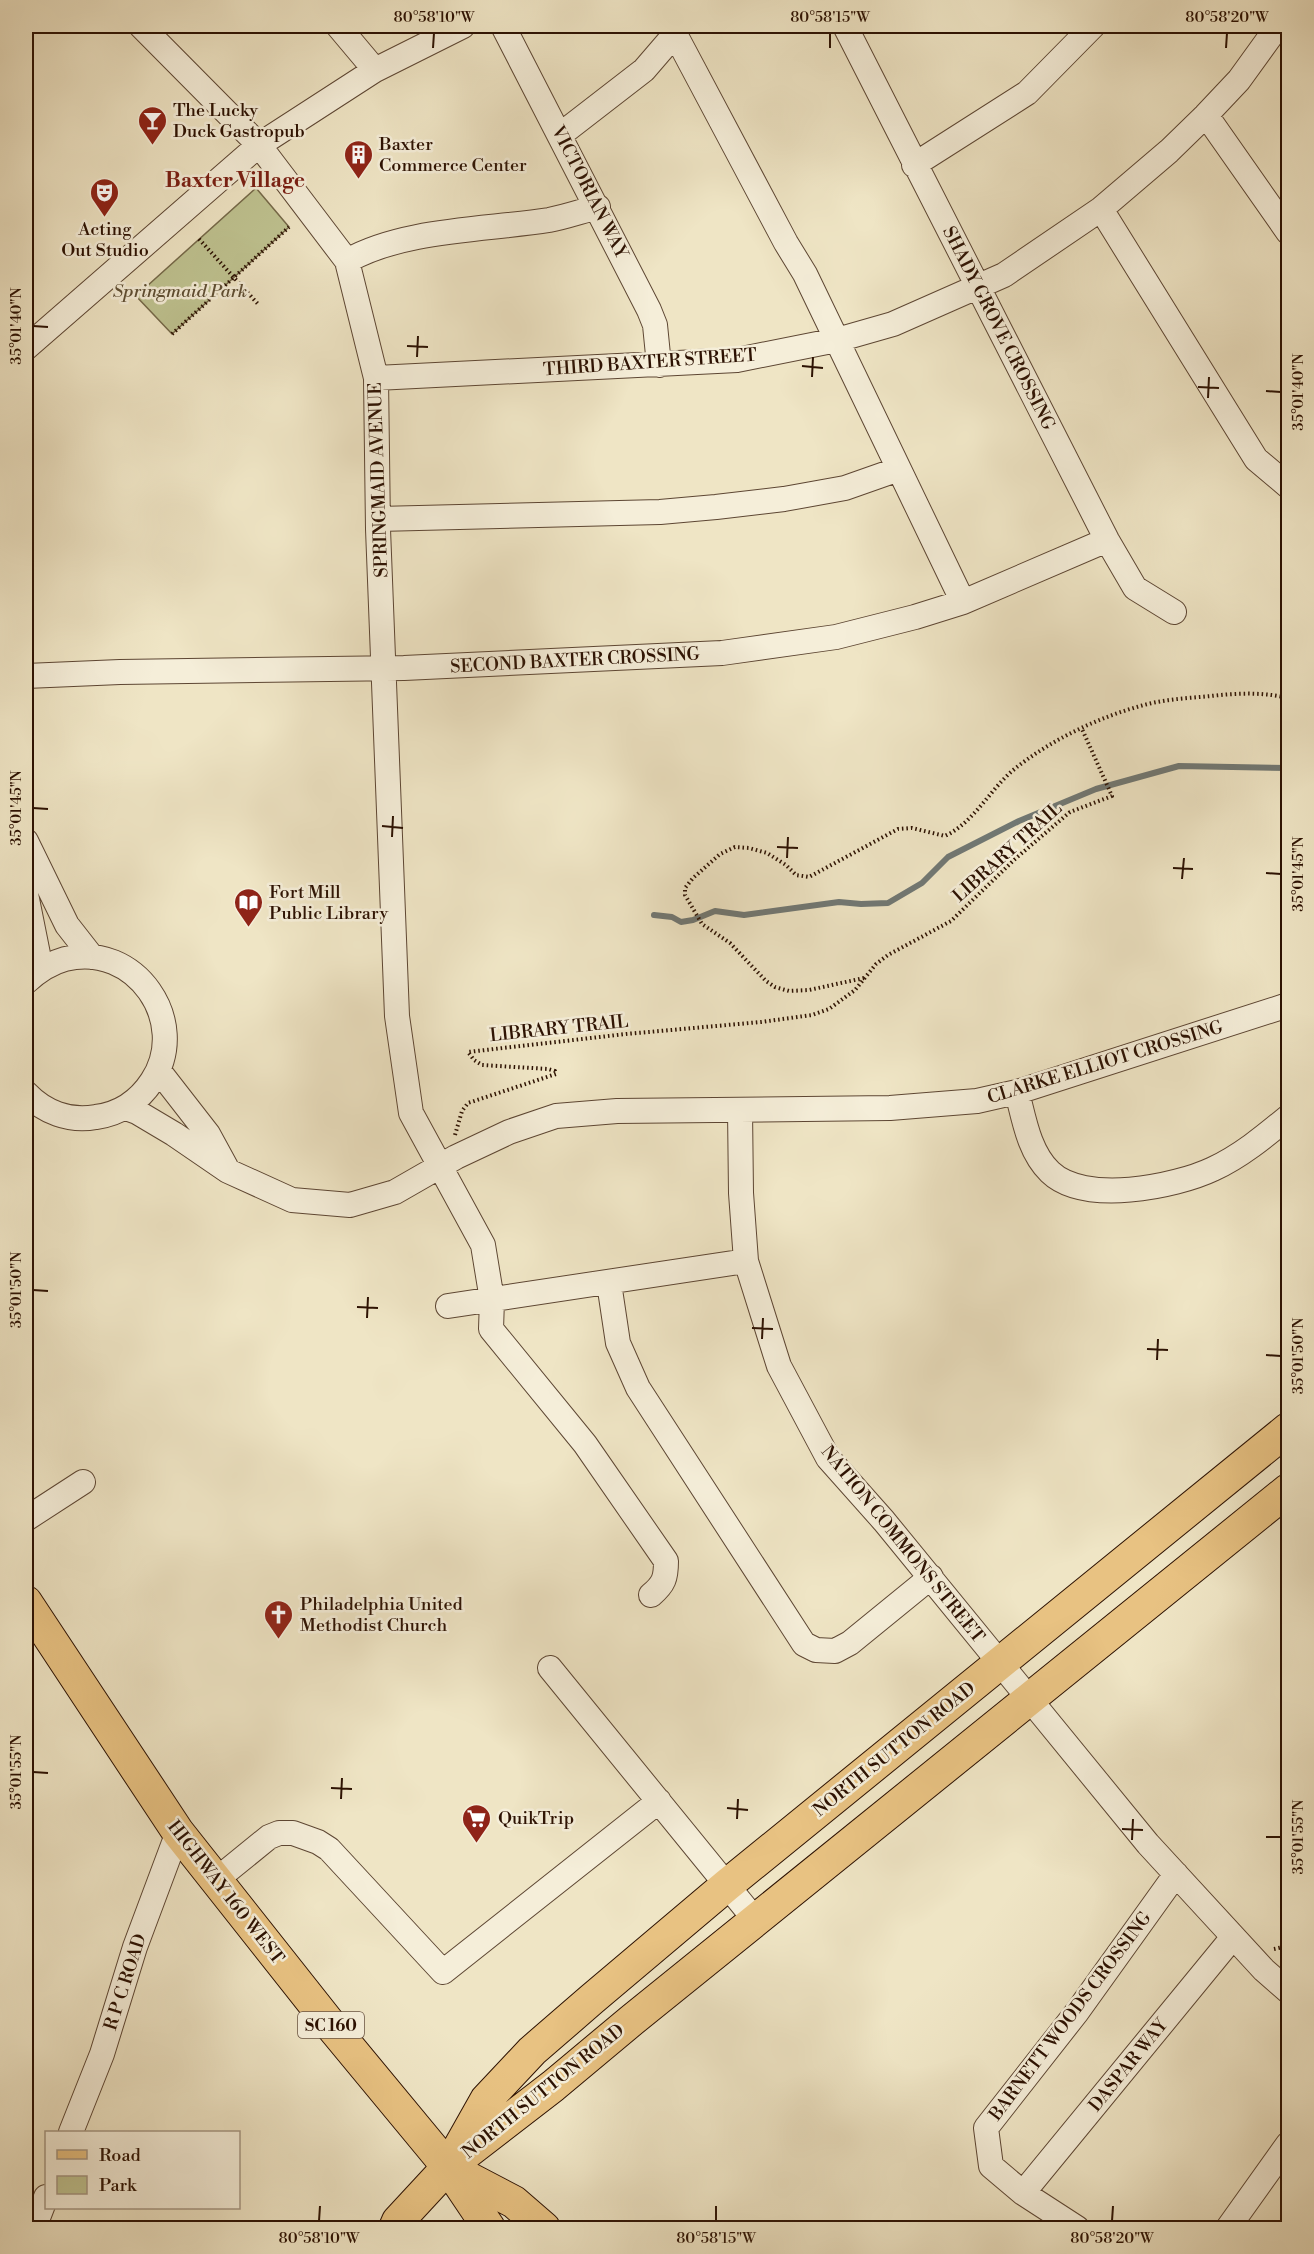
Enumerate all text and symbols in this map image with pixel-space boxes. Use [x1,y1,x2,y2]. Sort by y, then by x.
text: 80°58'10"W [394,8,475,27]
text: 80°58'15"W [790,8,870,27]
text: 80°58'20"W [1185,8,1269,27]
place label: The Lucky Duck Gastropub [173,99,305,143]
bar icon: The Lucky Duck Gastropub [136,104,168,146]
street label: VICTORIAN WAY [546,121,633,263]
place label: Baxter Commerce Center [378,133,527,177]
building icon: Baxter Commerce Center [342,138,374,180]
district label: Baxter Village [165,168,305,194]
theatre icon: Acting Out Studio [89,176,121,218]
place label: Acting Out Studio [61,218,149,262]
street label: SHADY GROVE CROSSING [937,222,1060,435]
park label: Springmaid Park [113,280,247,303]
text: 35°01'40"N [7,287,26,365]
street label: THIRD BAXTER STREET [542,344,758,381]
text: 35°01'40"N [1289,353,1308,431]
street label: SPRINGMAID AVENUE [364,382,393,578]
street label: SECOND BAXTER CROSSING [450,642,701,679]
text: 35°01'45"N [7,770,26,846]
street label: LIBRARY TRAIL [948,797,1067,908]
text: 35°01'45"N [1289,836,1308,912]
place label: Fort Mill Public Library [269,881,388,925]
library icon: Fort Mill Public Library [232,886,264,928]
street label: LIBRARY TRAIL [489,1010,630,1047]
street label: CLARKE ELLIOT CROSSING [984,1015,1226,1109]
text: 35°01'50"N [7,1252,26,1328]
text: 35°01'50"N [1289,1318,1308,1394]
street label: NATION COMMONS STREET [816,1441,990,1648]
place label: Philadelphia United Methodist Church [300,1593,464,1637]
church icon: Philadelphia United Methodist Church [263,1598,295,1640]
street label: NORTH SUTTON ROAD [809,1677,980,1822]
text: 35°01'55"N [7,1735,26,1809]
text: 35°01'55"N [1289,1800,1308,1874]
supermarket icon: QuikTrip [461,1802,493,1844]
place label: QuikTrip [498,1807,574,1830]
street label: HIGHWAY 160 WEST [162,1816,289,1969]
street label: BARNETT WOODS CROSSING [984,1907,1157,2126]
street label: R P C ROAD [99,1931,152,2033]
road number: SC 160 [298,2012,364,2038]
street label: DASPAR WAY [1084,2013,1174,2117]
street label: NORTH SUTTON ROAD [458,2019,629,2164]
legend [45,2131,240,2209]
text: Road [99,2144,142,2167]
text: Park [99,2174,138,2197]
text: 80°58'10"W [279,2229,360,2248]
text: 80°58'15"W [676,2229,756,2248]
text: 80°58'20"W [1070,2229,1154,2248]

